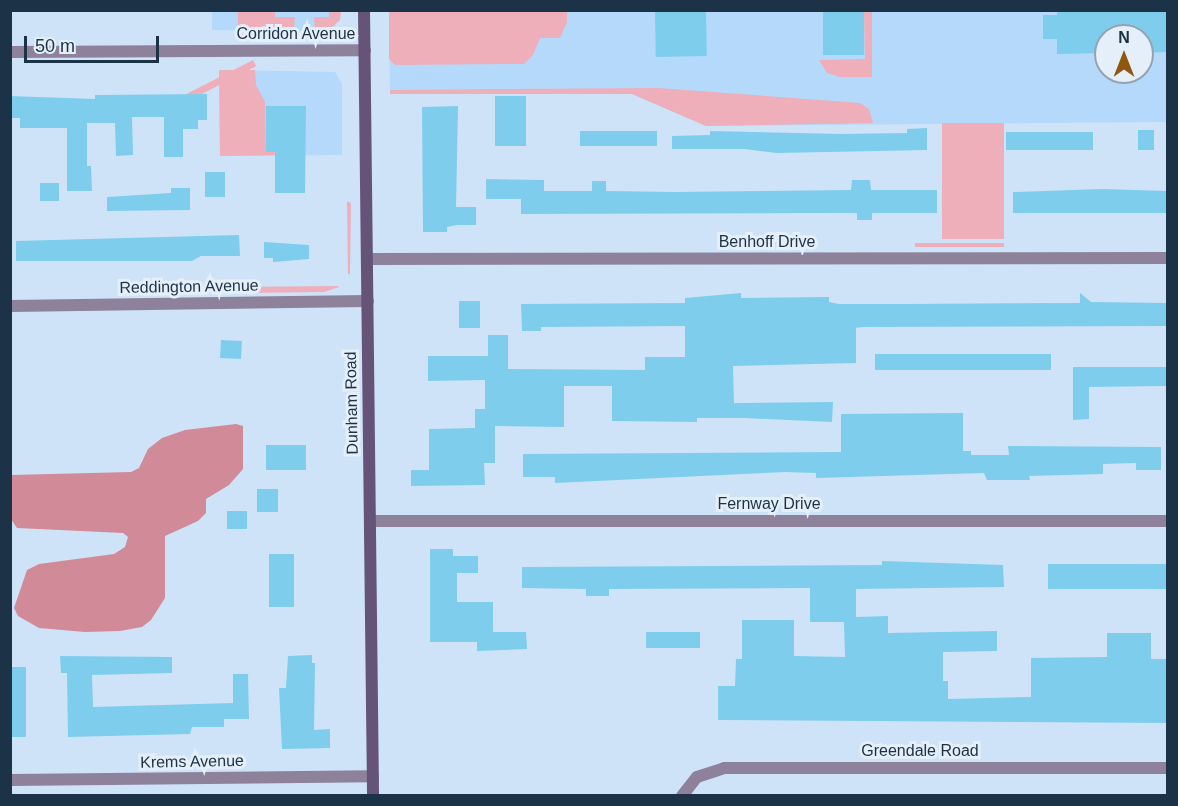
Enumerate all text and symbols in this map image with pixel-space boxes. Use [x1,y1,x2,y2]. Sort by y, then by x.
scale bar [27,24,162,62]
street label: Corridon Avenue [236,24,356,44]
north arrow [1094,24,1154,84]
text: N [1118,29,1130,46]
text: 50 m [35,36,75,56]
street label: Benhoff Drive [719,232,815,252]
street label: Reddington Avenue [119,276,259,298]
street label: Dunham Road [342,351,362,455]
street label: Fernway Drive [717,494,821,514]
street label: Greendale Road [861,741,979,761]
street label: Krems Avenue [140,751,244,773]

